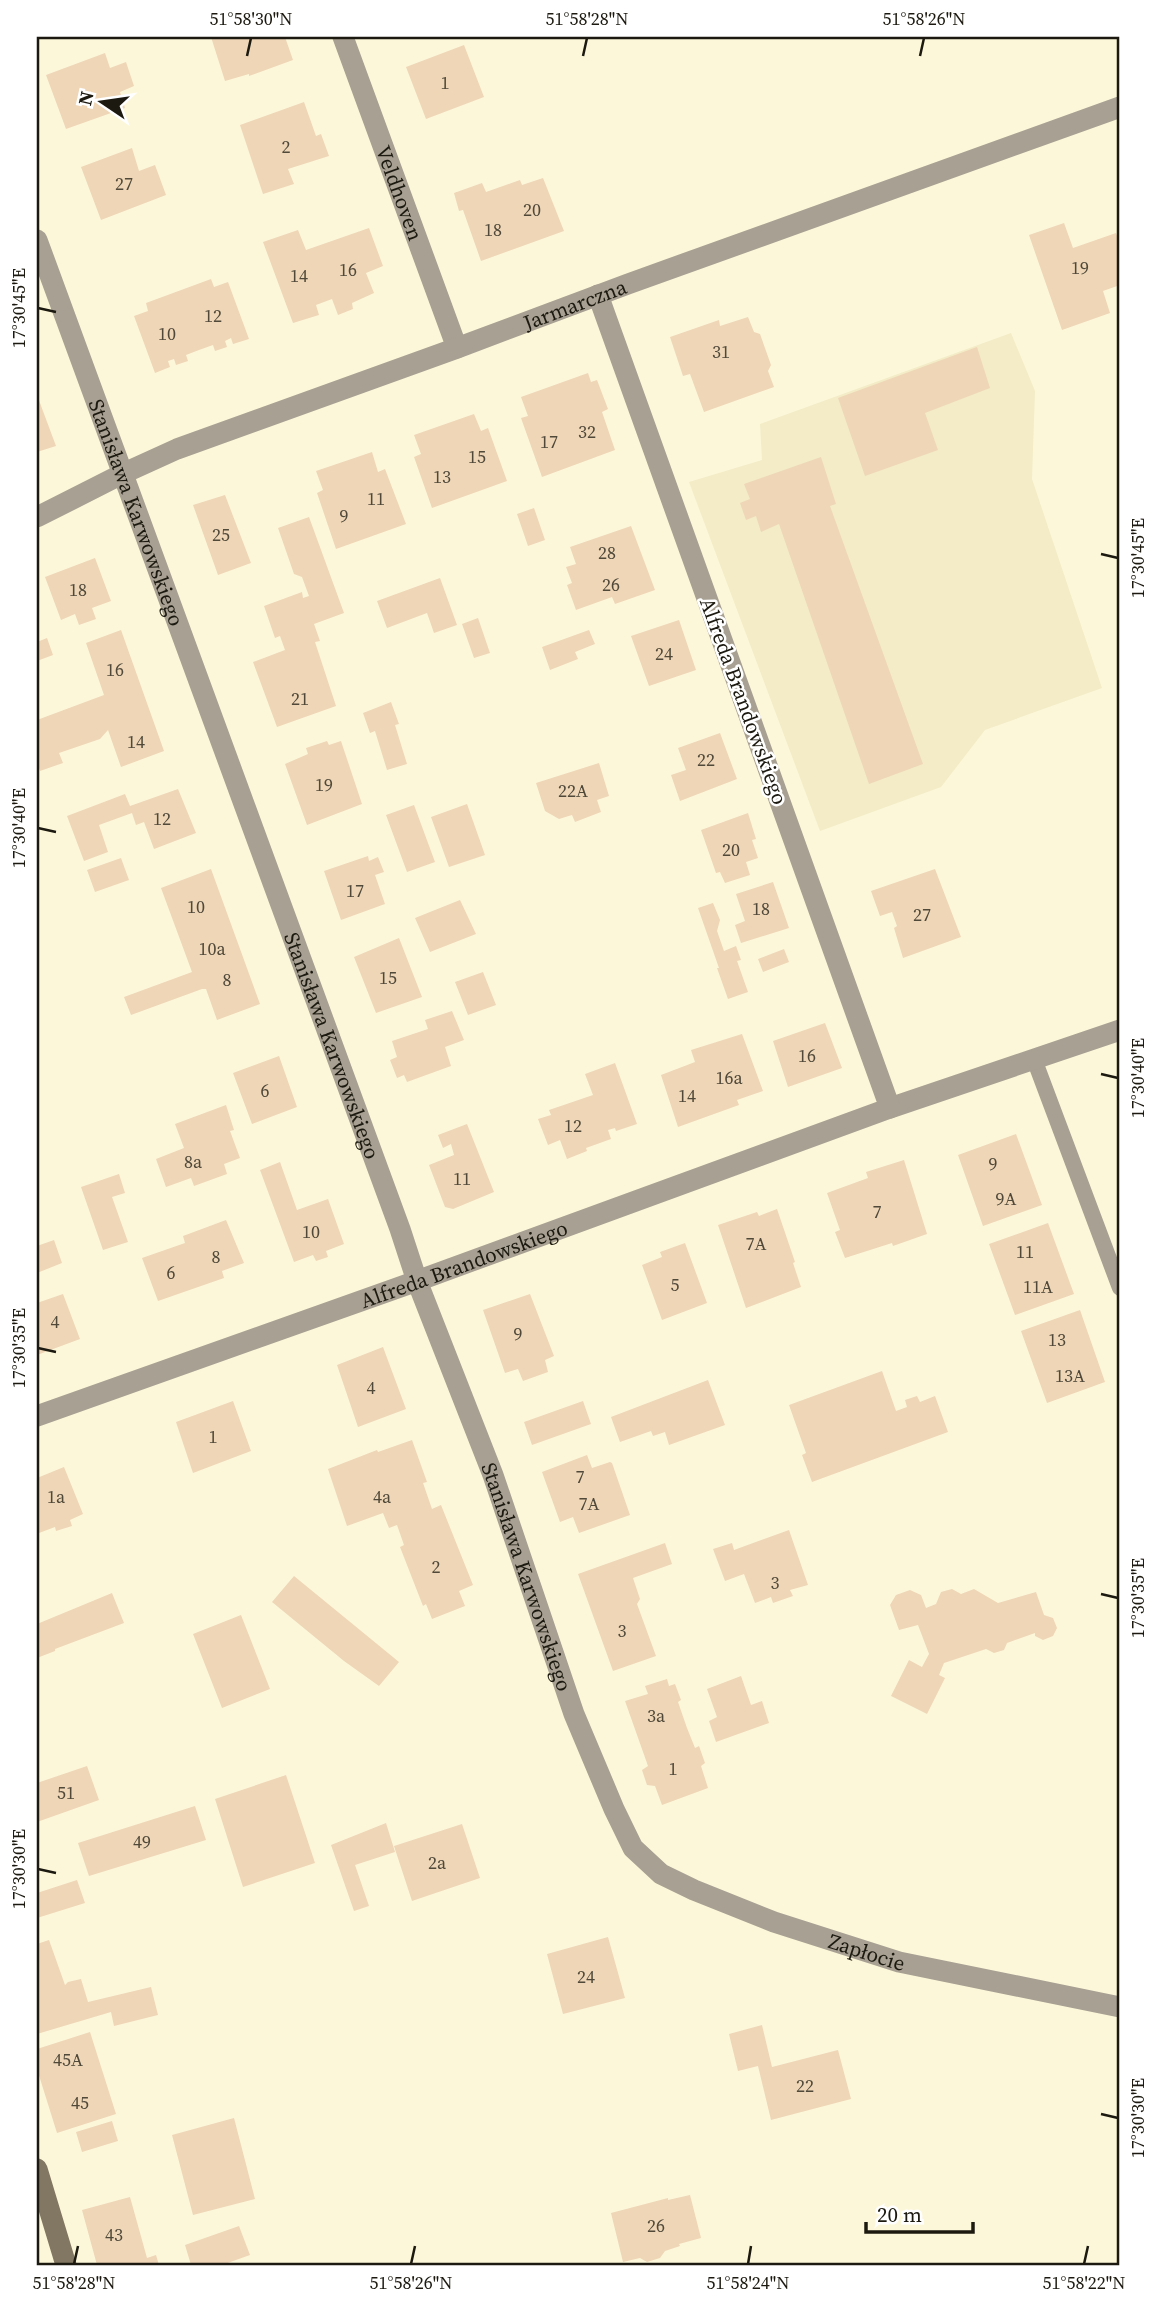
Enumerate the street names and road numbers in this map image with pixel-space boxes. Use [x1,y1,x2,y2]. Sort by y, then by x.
street label: Veldhoven [369,141,431,245]
street label: Jarmarczna [518,271,631,337]
street label: Stanisława Karwowskiego [82,395,192,630]
street label: Alfreda Brandowskiego [693,593,795,809]
street label: Stanisława Karwowskiego [278,928,388,1163]
street label: Alfreda Brandowskiego [356,1213,571,1315]
street label: Stanisława Karwowskiego [475,1458,580,1695]
street label: Zapłocie [825,1926,908,1977]

